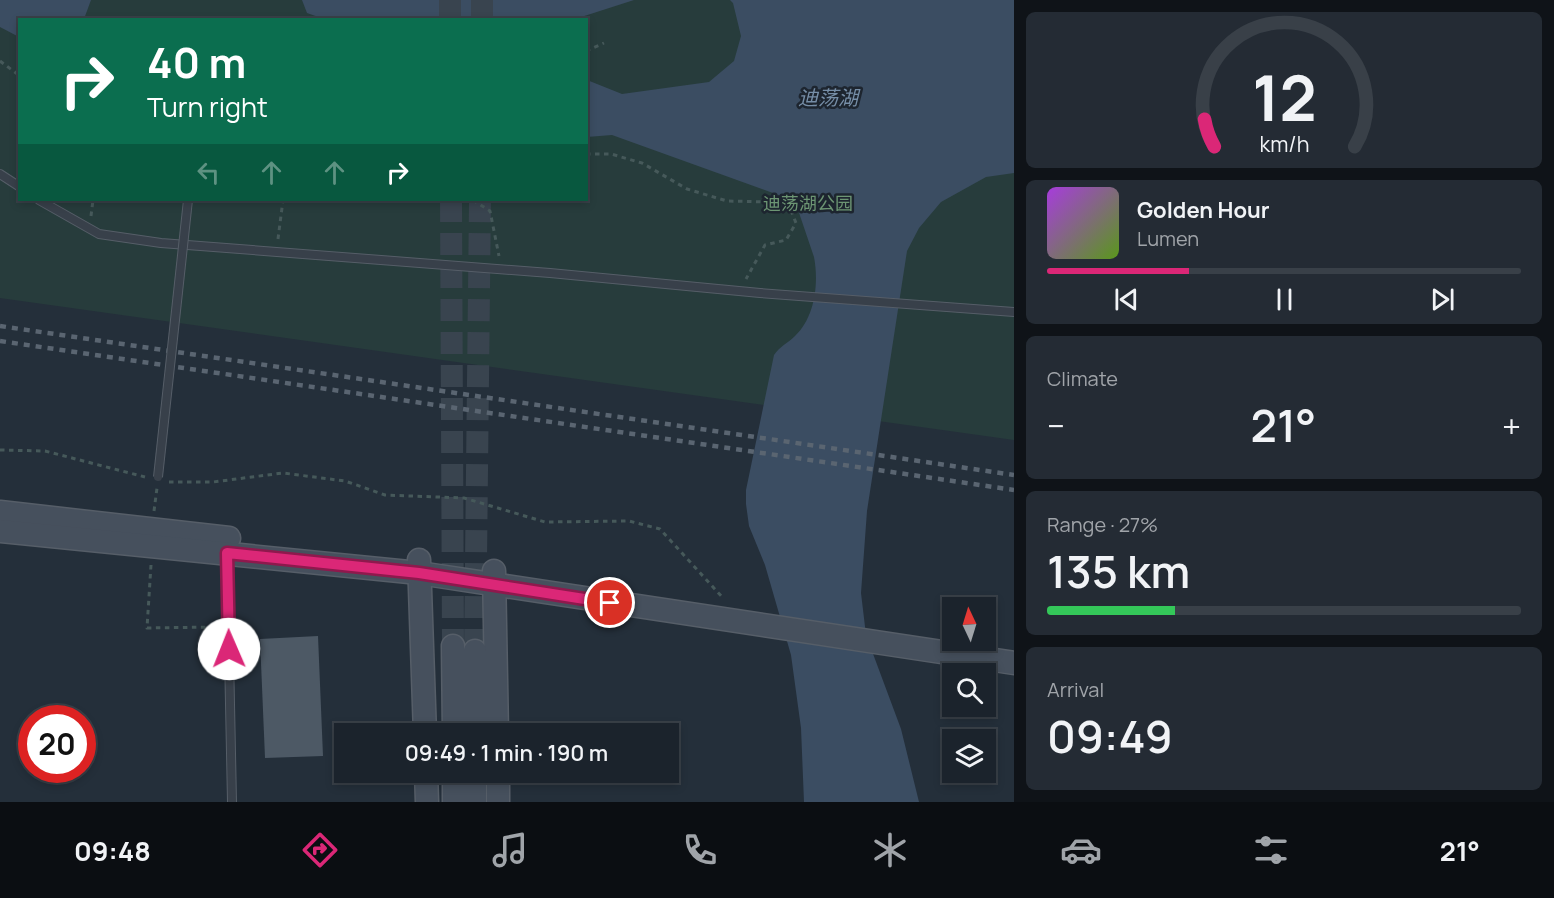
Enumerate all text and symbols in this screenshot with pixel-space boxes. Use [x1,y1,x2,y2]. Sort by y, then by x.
text: 40 m [147,33,246,91]
icon: right [48,42,126,120]
text: 12 [1252,54,1316,140]
water label: 迪荡湖 [798,84,861,111]
text: Turn right [147,88,268,125]
text: km/h [1259,129,1309,158]
icon: left [192,156,225,189]
icon: ahead [255,156,288,189]
icon: ahead [318,156,351,189]
icon: right [381,156,414,189]
park label: 迪荡湖公园 [763,191,853,215]
text: Golden Hour [1137,195,1270,225]
text: Lumen [1137,225,1199,252]
icon: previous [1110,283,1143,316]
icon: pause [1268,283,1301,316]
icon: next [1426,283,1459,316]
text: Climate [1047,365,1118,392]
text: 21° [1251,394,1316,456]
text: − [1047,403,1065,448]
text: + [1502,403,1521,448]
text: Range · 27% [1047,511,1158,538]
text: 135 km [1047,540,1190,602]
pin [584,577,635,628]
icon: arrive [593,586,626,619]
north arrow [942,597,996,651]
map controls [942,597,996,783]
position arrow [197,617,261,681]
button: search [942,663,996,717]
text: Arrival [1047,676,1104,703]
speed limit sign: 20 [18,705,96,783]
text: 09:49 [1047,705,1173,767]
button: layers [942,729,996,783]
text: 09:49 · 1 min · 190 m [405,738,608,768]
icon: directions [299,829,341,871]
icon: music [489,829,531,871]
icon: phone [679,829,721,871]
icon: climate [869,829,911,871]
icon: car [1060,829,1102,871]
icon: filters [1250,829,1292,871]
text: 09:48 [74,832,151,869]
text: 21° [1440,832,1480,869]

